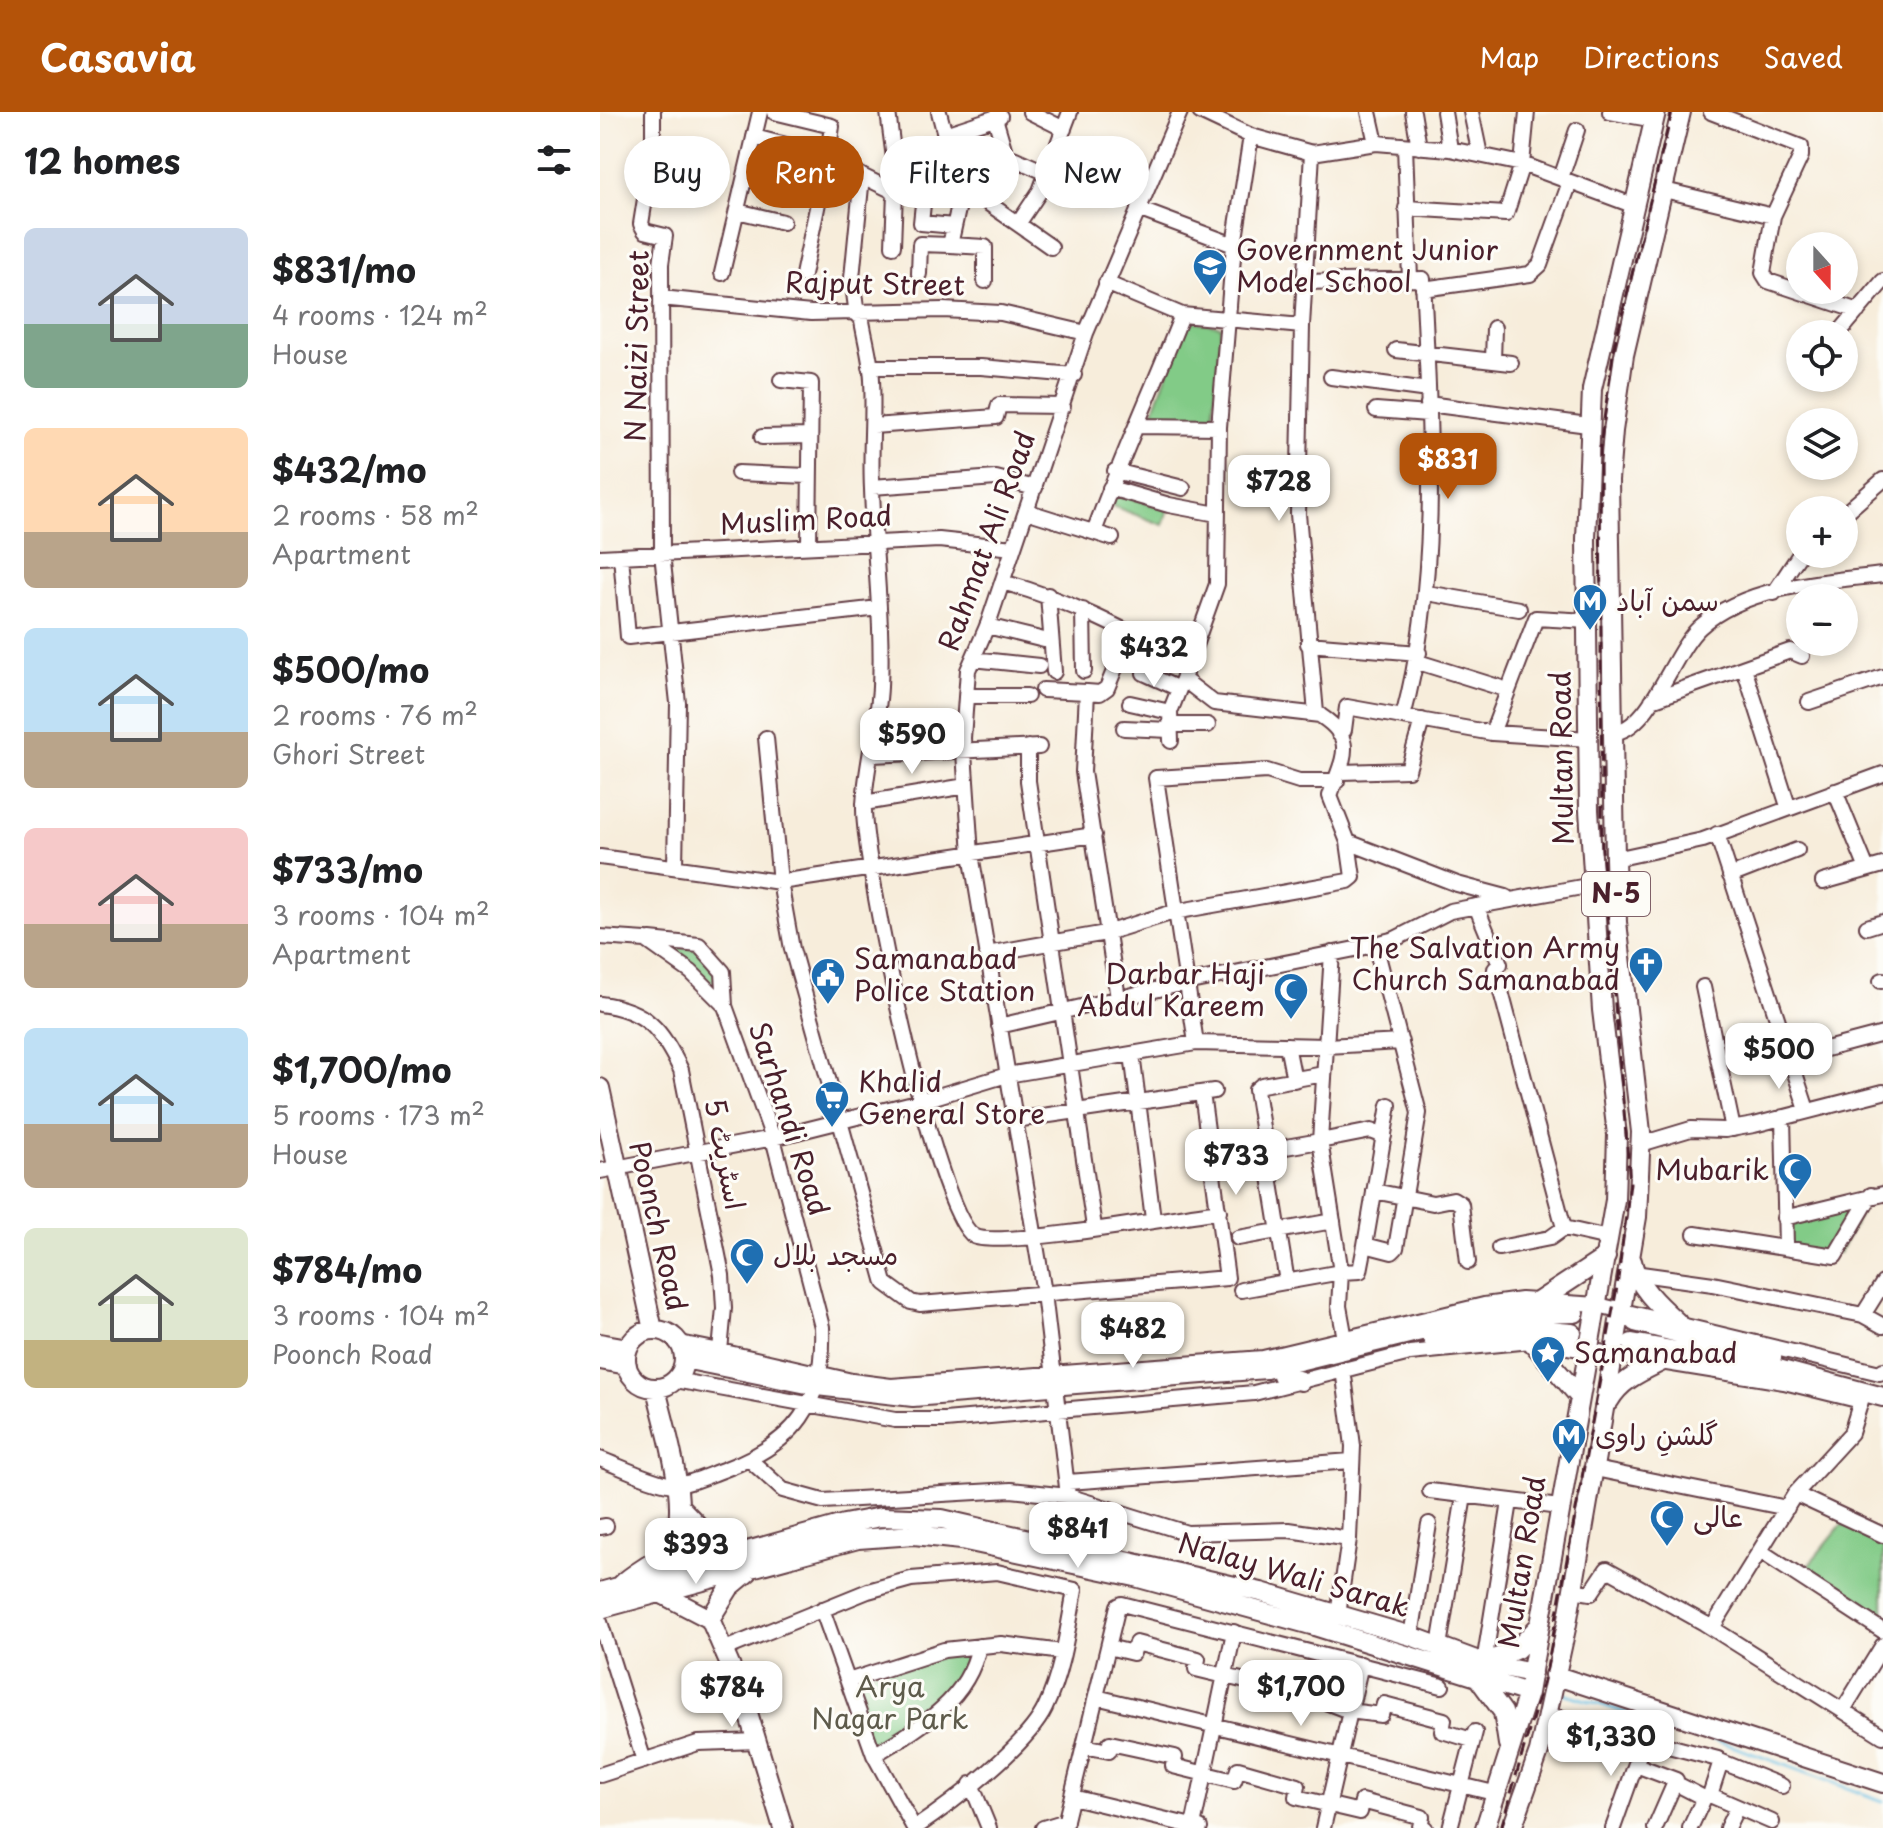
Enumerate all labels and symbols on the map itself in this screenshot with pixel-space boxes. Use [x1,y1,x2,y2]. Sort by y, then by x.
place label: Government Junior Model School [1236,227,1498,302]
north arrow [1786,232,1858,304]
school or university icon: Government Junior Model School [1191,247,1229,297]
street label: N Naizi Street [612,250,659,442]
street label: Rajput Street [785,259,965,306]
street label: Rahmat Ali Road [926,424,1045,656]
pin: $831 [1401,433,1495,501]
pin: $728 [1232,455,1326,523]
street label: Muslim Road [719,493,893,544]
place label: سمن آباد [1616,578,1719,621]
metro station icon: سمن آباد [1571,582,1609,632]
pin: $432 [1107,621,1201,689]
street label: Multan Road [1537,671,1584,845]
pin: $590 [865,708,959,776]
road number: N-5 [1582,872,1650,916]
place label: The Salvation Army Church Samanabad [1350,925,1620,1000]
place label: Samanabad Police Station [854,936,1035,1011]
church icon: The Salvation Army Church Samanabad [1627,945,1665,995]
place label: Darbar Haji Abdul Kareem [1077,951,1265,1026]
public building icon: Samanabad Police Station [809,956,847,1006]
mosque icon: Darbar Haji Abdul Kareem [1272,971,1310,1021]
street label: Sarhandi Road [739,1016,842,1221]
pin: $500 [1732,1023,1826,1091]
place label: Khalid General Store [858,1059,1045,1134]
supermarket icon: Khalid General Store [813,1079,851,1129]
street label: اسٹریٹ 5 [695,1094,758,1213]
pin: $733 [1189,1129,1283,1197]
street label: Poonch Road [619,1136,700,1315]
place label: Mubarik [1655,1147,1769,1190]
mosque icon: Mubarik [1776,1151,1814,1201]
place label: مسجد بلال [773,1232,898,1275]
mosque icon: مسجد بلال [728,1236,766,1286]
pin: $482 [1086,1302,1180,1370]
place label: Samanabad [1574,1330,1738,1373]
place icon: Samanabad [1529,1334,1567,1384]
place label: گلشنِ راوی [1595,1412,1718,1456]
metro station icon: گلشنِ راوی [1550,1416,1588,1466]
street label: Multan Road [1486,1473,1555,1651]
place label: عالی [1693,1494,1743,1537]
mosque icon: عالی [1648,1498,1686,1548]
pin: $841 [1031,1502,1125,1570]
pin: $393 [649,1518,743,1586]
street label: Nalay Wali Sarak [1174,1520,1415,1627]
pin: $1,700 [1236,1660,1366,1728]
pin: $784 [685,1661,779,1729]
park label: Arya Nagar Park [812,1664,968,1739]
pin: $1,330 [1546,1710,1676,1778]

